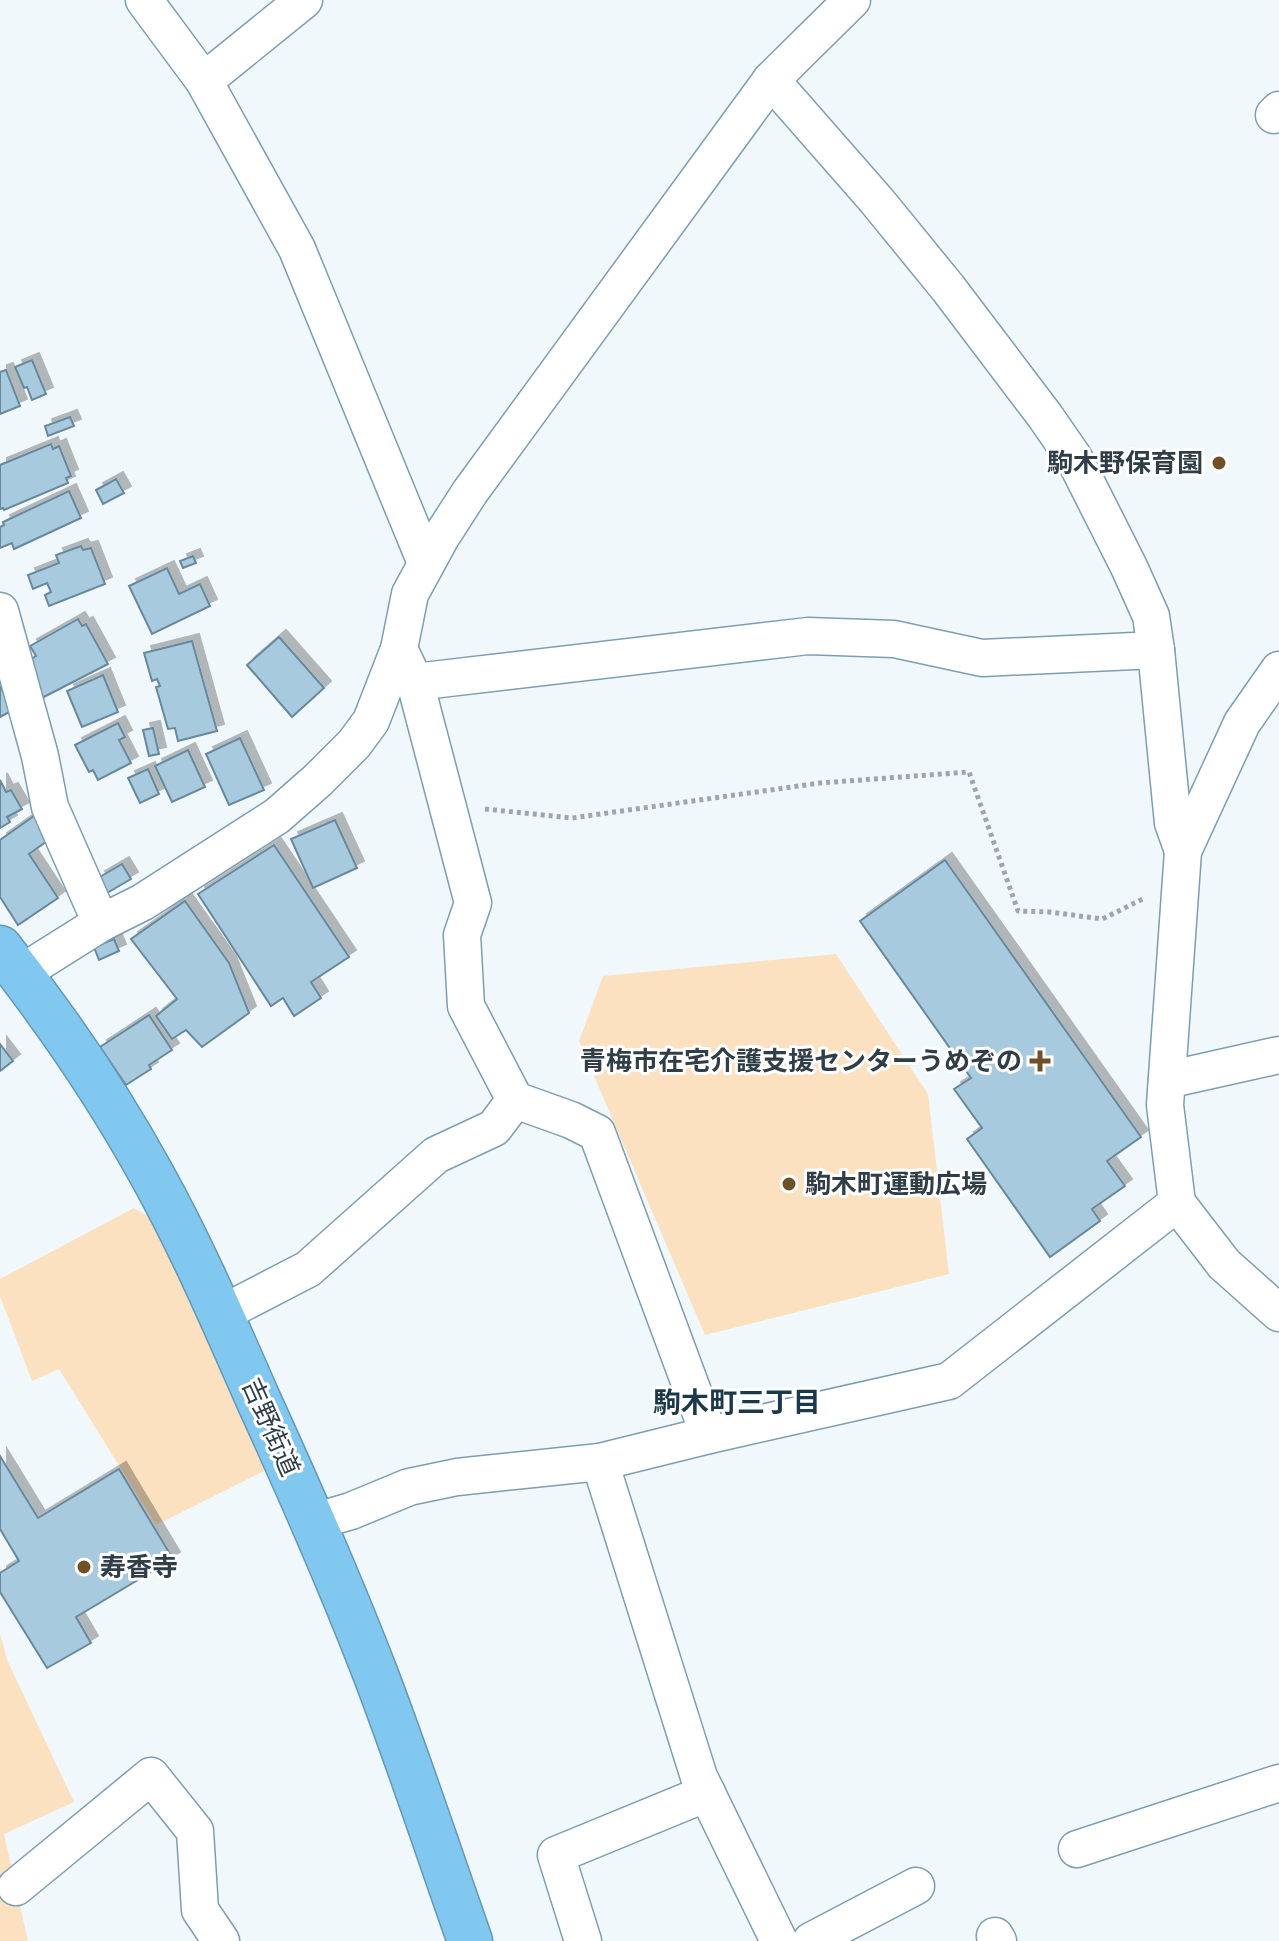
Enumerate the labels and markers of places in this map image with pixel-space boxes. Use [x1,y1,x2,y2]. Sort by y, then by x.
place label: 駒木野保育園 [1047,445,1203,479]
marker: 駒木野保育園 [1210,454,1228,472]
place label: 青梅市在宅介護支援センターうめぞの [580,1043,1022,1077]
marker: 青梅市在宅介護支援センターうめぞの [1029,1050,1051,1072]
place label: 駒木町運動広場 [805,1166,987,1200]
marker: 駒木町運動広場 [780,1175,798,1193]
place label: 寿香寺 [100,1549,178,1583]
marker: 寿香寺 [75,1558,93,1576]

